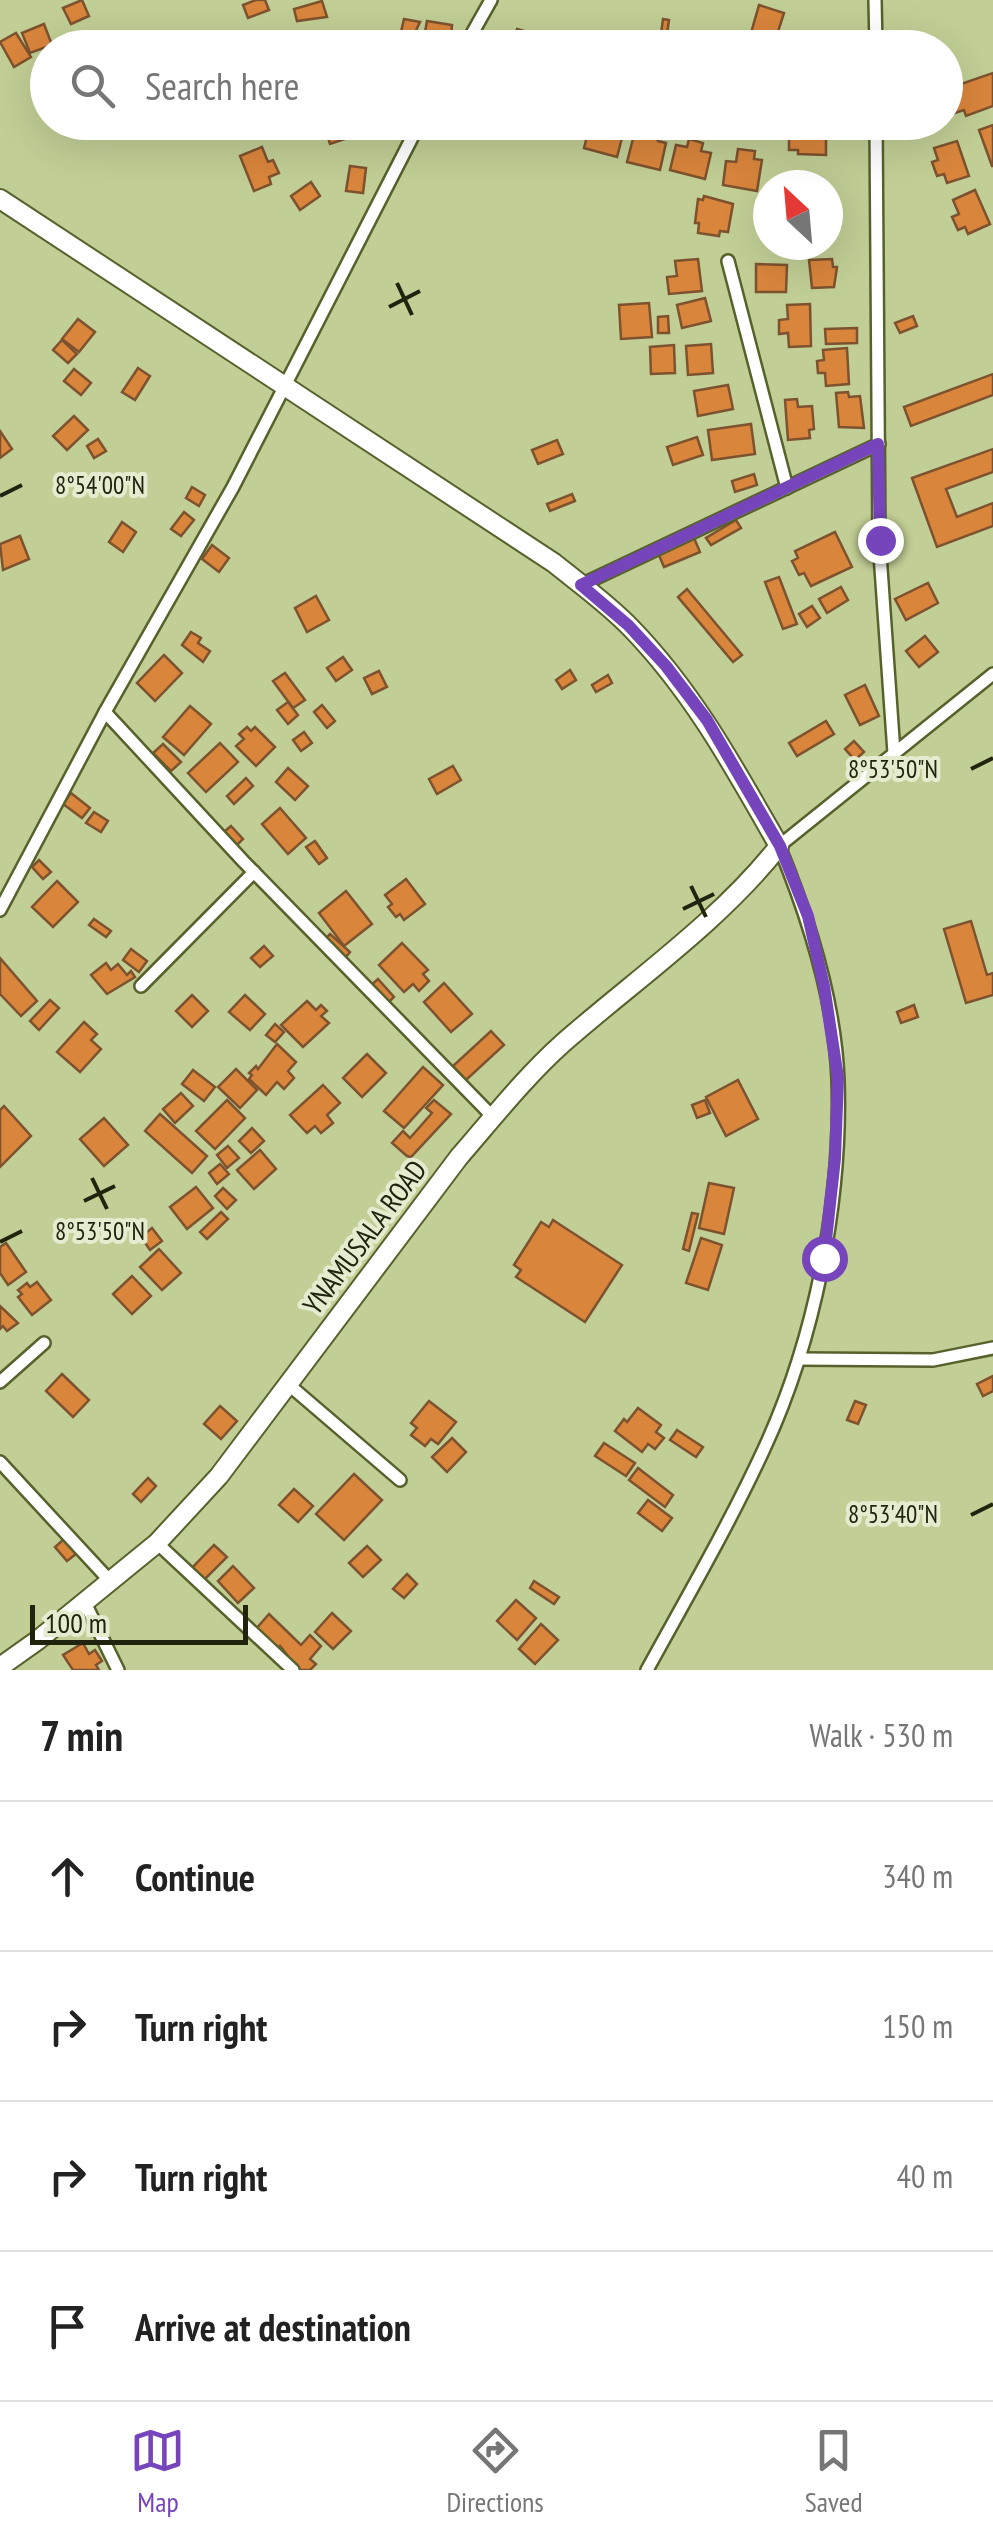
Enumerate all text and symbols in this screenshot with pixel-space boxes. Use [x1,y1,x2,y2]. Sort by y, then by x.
search box [30,30,963,140]
icon: search [65,58,120,113]
text: Search here [145,61,299,110]
north arrow [753,170,843,260]
text: 8°54'00"N [55,469,145,501]
route end [858,518,904,564]
text: 8°53'50"N [848,753,938,785]
street label: YNAMUSALA ROAD [294,1152,434,1322]
text: 8°53'50"N [55,1215,145,1247]
route start [802,1236,848,1282]
text: 8°53'40"N [848,1498,938,1530]
scale bar [30,1600,248,1644]
text: 100 m [45,1604,107,1641]
text: 7 min [40,1708,123,1763]
text: Walk · 530 m [809,1714,953,1756]
icon: ahead [40,1849,95,1904]
text: Continue [135,1852,255,1901]
text: 340 m [882,1855,953,1897]
icon: right [40,1999,95,2054]
text: Turn right [135,2002,267,2051]
text: 150 m [882,2005,953,2047]
icon: right [40,2149,95,2204]
text: Turn right [135,2152,267,2201]
text: 40 m [897,2155,953,2197]
icon: arrive [40,2299,95,2354]
text: Arrive at destination [135,2302,411,2351]
tab: Map [130,2423,185,2520]
tab: Directions [446,2423,544,2520]
tab: Saved [805,2423,863,2520]

